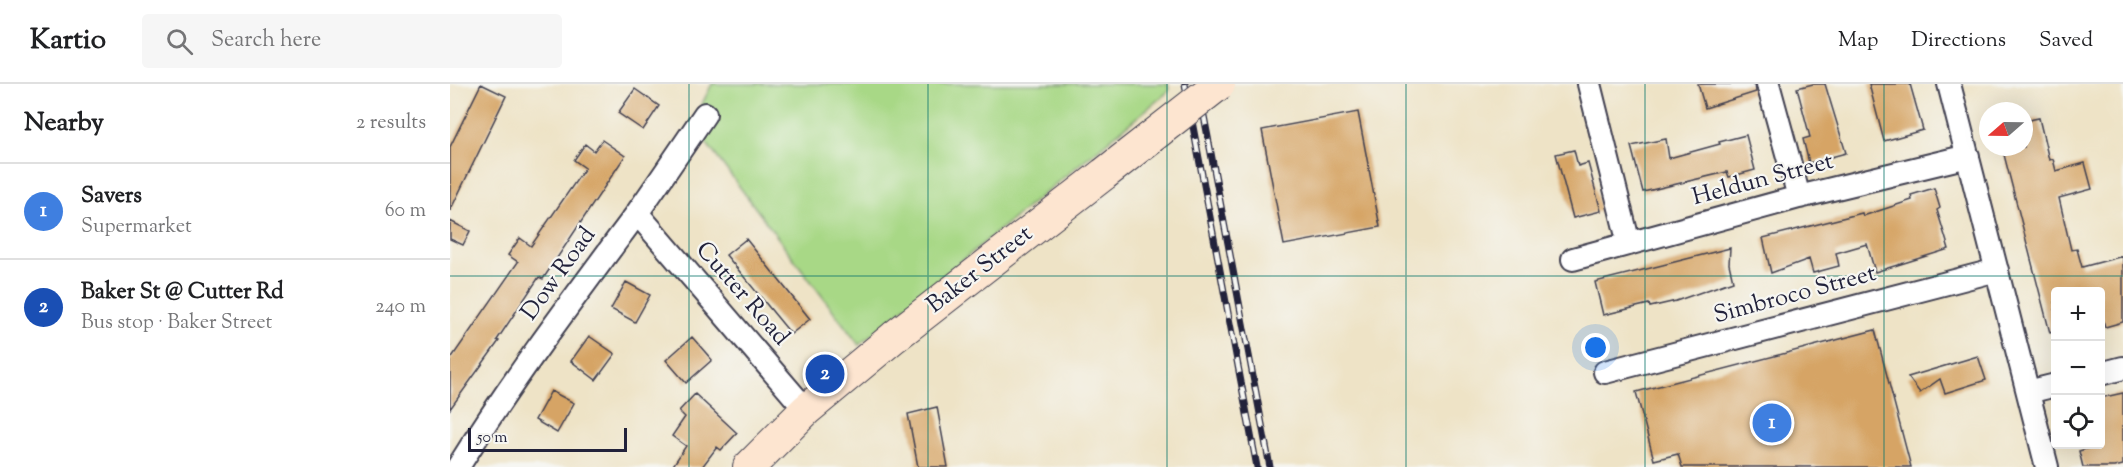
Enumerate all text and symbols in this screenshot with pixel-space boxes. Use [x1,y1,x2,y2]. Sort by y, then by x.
search box [142,14,562,68]
text: Kartio [30,21,106,61]
icon: search [163,25,196,58]
text: Search here [211,25,321,57]
text: Map [1838,26,1878,56]
text: Directions [1911,26,2006,56]
text: Saved [2039,26,2093,56]
north arrow [1979,102,2033,156]
text: Nearby [24,105,104,142]
text: 2 results [356,109,426,138]
street label: Heldun Street [1689,145,1837,215]
text: Savers [81,181,142,213]
text: 1 [40,197,47,226]
text: 60 m [385,197,426,226]
text: Supermarket [81,213,192,242]
street label: Baker Street [920,218,1040,322]
street label: Dow Road [513,220,605,328]
street label: Cutter Road [687,234,797,354]
street label: Simbroco Street [1710,257,1880,333]
text: Baker St @ Cutter Rd [81,277,284,309]
map controls [2051,287,2105,449]
button: + [2051,287,2105,341]
text: 2 [39,293,48,322]
text: 240 m [375,293,426,322]
text: Bus stop · Baker Street [81,309,272,338]
your location [1581,333,1610,362]
button: − [2051,341,2105,395]
pin: 2 [806,352,844,396]
button: locate [2051,395,2105,449]
pin: 1 [1752,400,1792,446]
scale bar [468,425,627,452]
text: 50 m [477,427,508,450]

